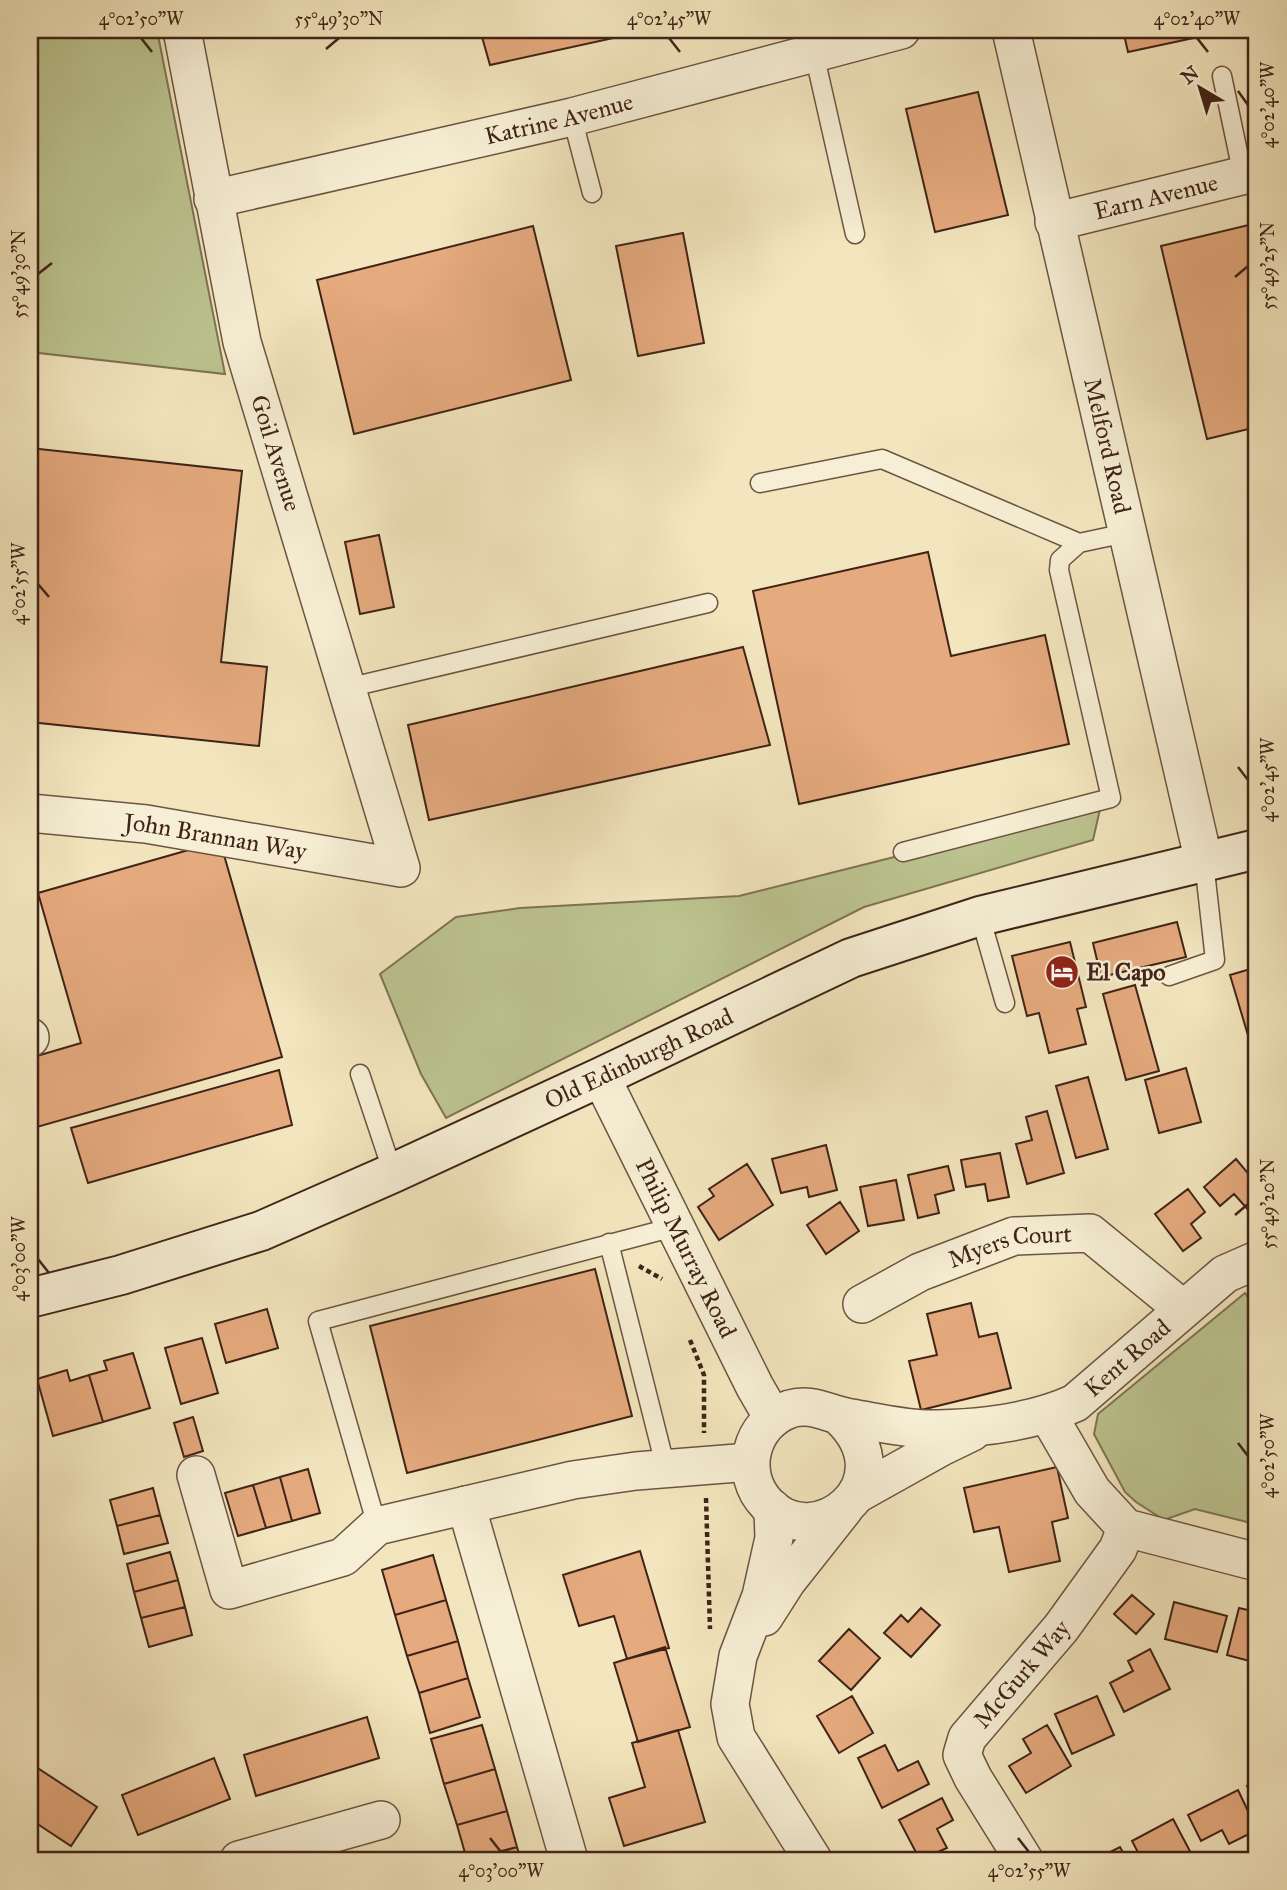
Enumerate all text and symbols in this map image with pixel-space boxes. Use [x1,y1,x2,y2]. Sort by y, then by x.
text: 4°02'50"W [99,8,184,30]
text: 55°49'30"N [295,8,383,30]
text: 4°02'45"W [627,8,712,30]
text: 4°02'40"W [1154,8,1241,30]
north arrow [1164,52,1234,122]
text: N [1176,61,1203,89]
text: 4°02'40"W [1257,61,1279,148]
street label: Katrine Avenue [482,87,636,151]
street label: Earn Avenue [1091,167,1221,227]
text: 55°49'25"N [1257,222,1279,310]
text: 55°49'30"N [8,230,30,318]
street label: Melford Road [1077,375,1138,517]
street label: Goil Avenue [244,391,308,515]
text: 4°02'55"W [8,542,30,625]
text: 4°02'45"W [1257,737,1279,822]
street label: John Brannan Way [120,807,310,867]
hotel icon: El Capo [1043,953,1081,991]
place label: El Capo [1086,957,1166,987]
street label: Old Edinburgh Road [540,1001,738,1116]
street label: Philip Murray Road [629,1153,743,1343]
text: 55°49'20"N [1257,1159,1279,1249]
text: 4°03'00"W [8,1216,30,1302]
street label: Myers Court [944,1219,1073,1275]
street label: Kent Road [1078,1313,1177,1403]
text: 4°02'50"W [1257,1413,1279,1498]
street label: McGurk Way [967,1614,1077,1734]
text: 4°03'00"W [458,1860,544,1882]
text: 4°02'55"W [988,1860,1071,1882]

